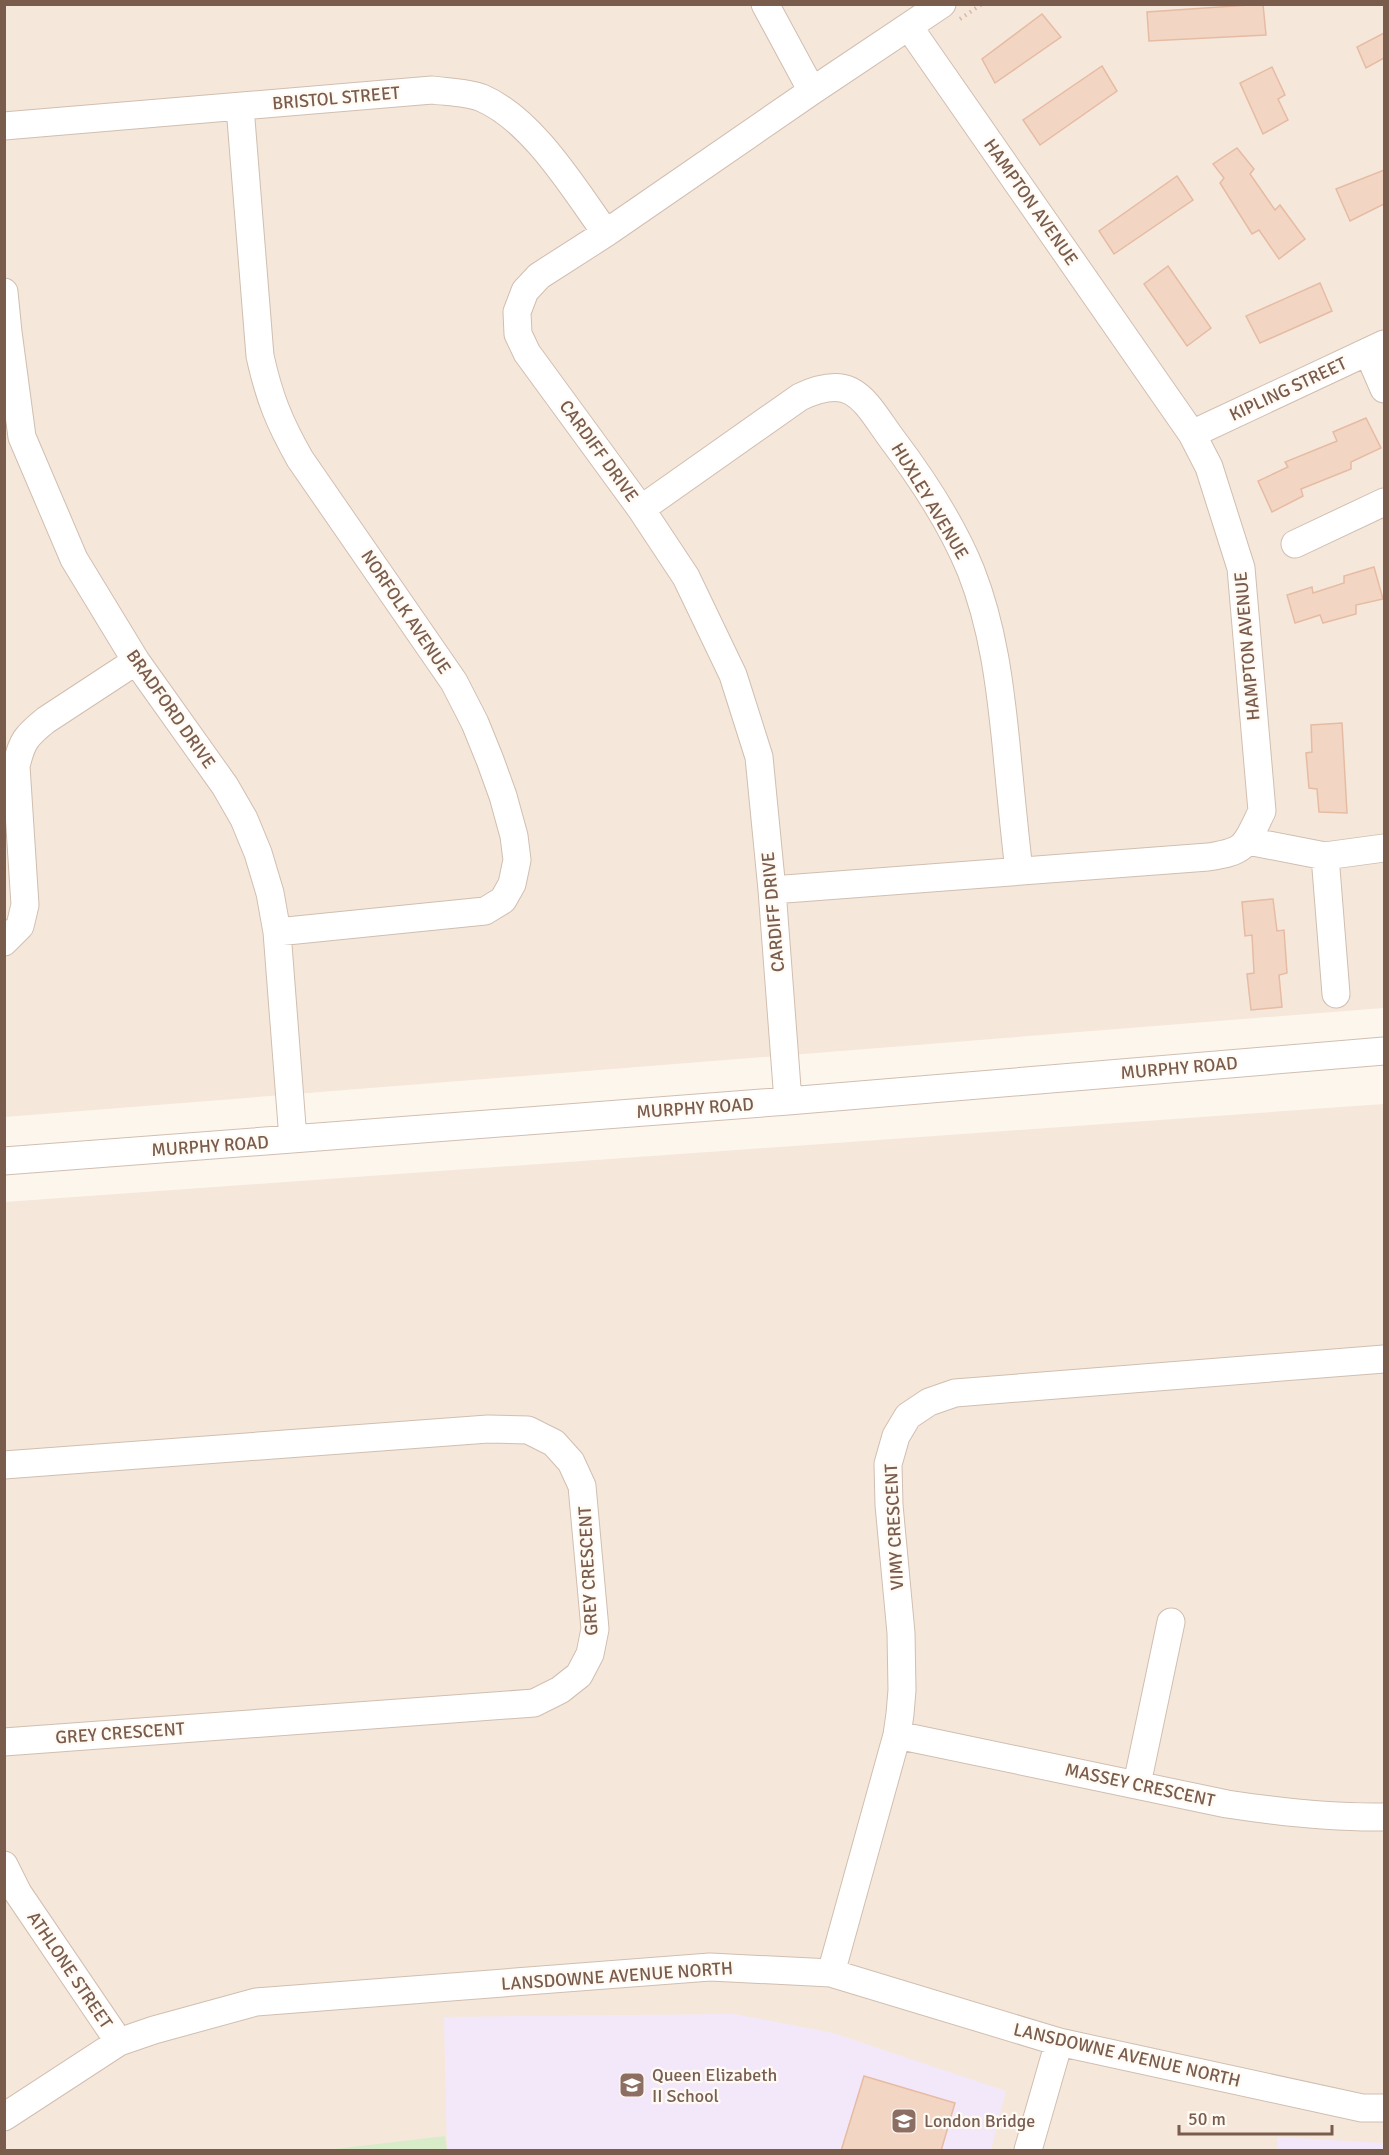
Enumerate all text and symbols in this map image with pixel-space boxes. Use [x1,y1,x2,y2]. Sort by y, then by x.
street label: BRISTOL STREET [271,81,401,115]
street label: HAMPTON AVENUE [979,135,1083,269]
street label: KIPLING STREET [1226,352,1350,426]
street label: CARDIFF DRIVE [555,396,643,506]
street label: HUXLEY AVENUE [887,439,973,563]
street label: NORFOLK AVENUE [356,546,456,678]
street label: HAMPTON AVENUE [1230,571,1264,721]
street label: BRADFORD DRIVE [122,645,220,773]
street label: CARDIFF DRIVE [757,851,789,973]
street label: MURPHY ROAD [1119,1052,1239,1084]
street label: MURPHY ROAD [636,1093,754,1123]
street label: MURPHY ROAD [151,1131,269,1161]
street label: VIMY CRESCENT [880,1463,908,1591]
street label: GREY CRESCENT [574,1506,602,1636]
street label: GREY CRESCENT [55,1717,186,1748]
street label: MASSEY CRESCENT [1063,1758,1217,1812]
street label: ATHLONE STREET [23,1907,117,2033]
street label: LANSDOWNE AVENUE NORTH [500,1957,734,1995]
street label: LANSDOWNE AVENUE NORTH [1011,2018,1243,2092]
place label: Queen Elizabeth II School [652,2064,777,2107]
school or university icon: Queen Elizabeth II School [617,2070,647,2100]
scale bar [1179,2098,1332,2136]
school or university icon: London Bridge [889,2106,919,2136]
text: 50 m [1188,2108,1226,2130]
place label: London Bridge [924,2110,1035,2132]

